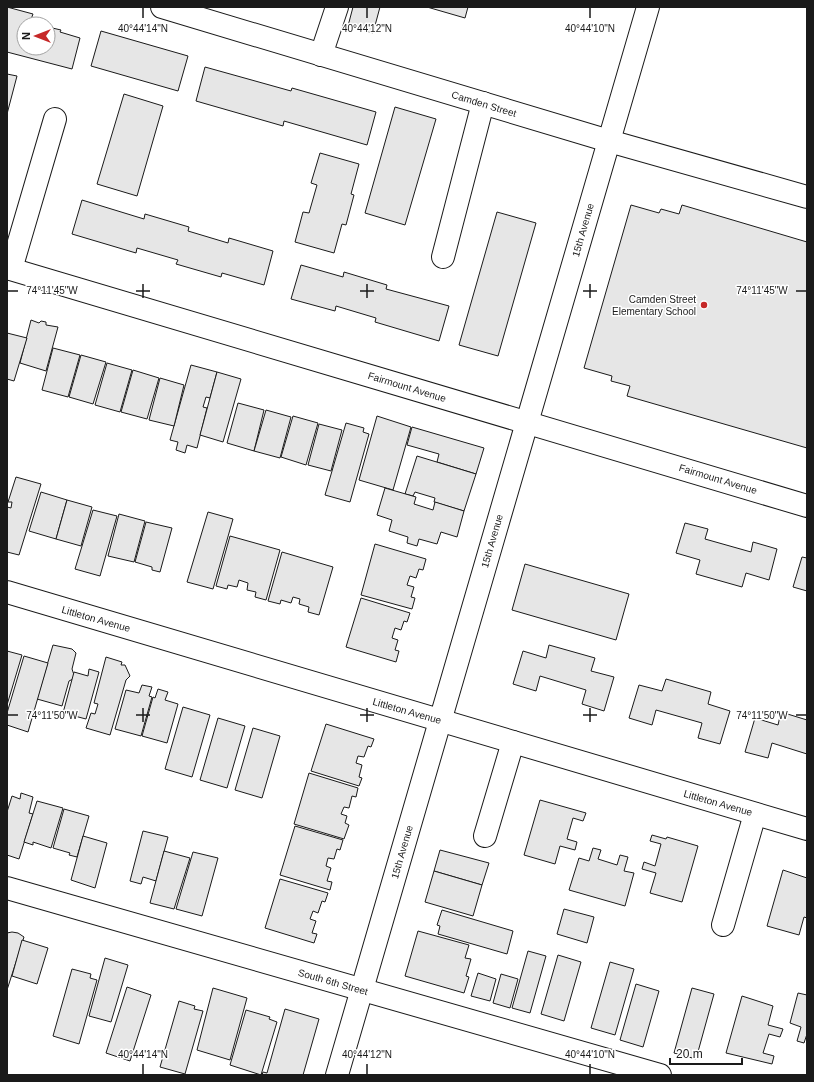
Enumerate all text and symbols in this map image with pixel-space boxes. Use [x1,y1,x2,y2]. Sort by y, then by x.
north arrow [16,16,56,56]
text: 40°44'14"N [118,23,168,34]
text: 40°44'12"N [342,23,392,34]
text: 40°44'10"N [565,23,615,34]
text: N [20,32,32,40]
street label: Camden Street [450,89,518,119]
street label: 15th Avenue [570,201,596,258]
text: 74°11'45"W [26,285,78,296]
text: 74°11'45"W [736,285,788,296]
place label: Camden Street Elementary School [612,294,696,317]
marker: Camden Street Elementary School [699,300,709,310]
street label: Fairmount Avenue [367,370,448,404]
street label: Fairmount Avenue [678,462,759,496]
street label: 15th Avenue [479,512,505,569]
street label: Littleton Avenue [60,604,132,634]
street label: Littleton Avenue [371,696,443,726]
text: 74°11'50"W [26,710,78,721]
text: 74°11'50"W [736,710,788,721]
street label: Littleton Avenue [682,788,754,818]
street label: 15th Avenue [389,823,415,880]
street label: South 6th Street [297,967,369,997]
scale bar [670,1040,742,1066]
text: 20 m [676,1047,703,1061]
text: 40°44'14"N [118,1049,168,1060]
text: 40°44'12"N [342,1049,392,1060]
text: 40°44'10"N [565,1049,615,1060]

